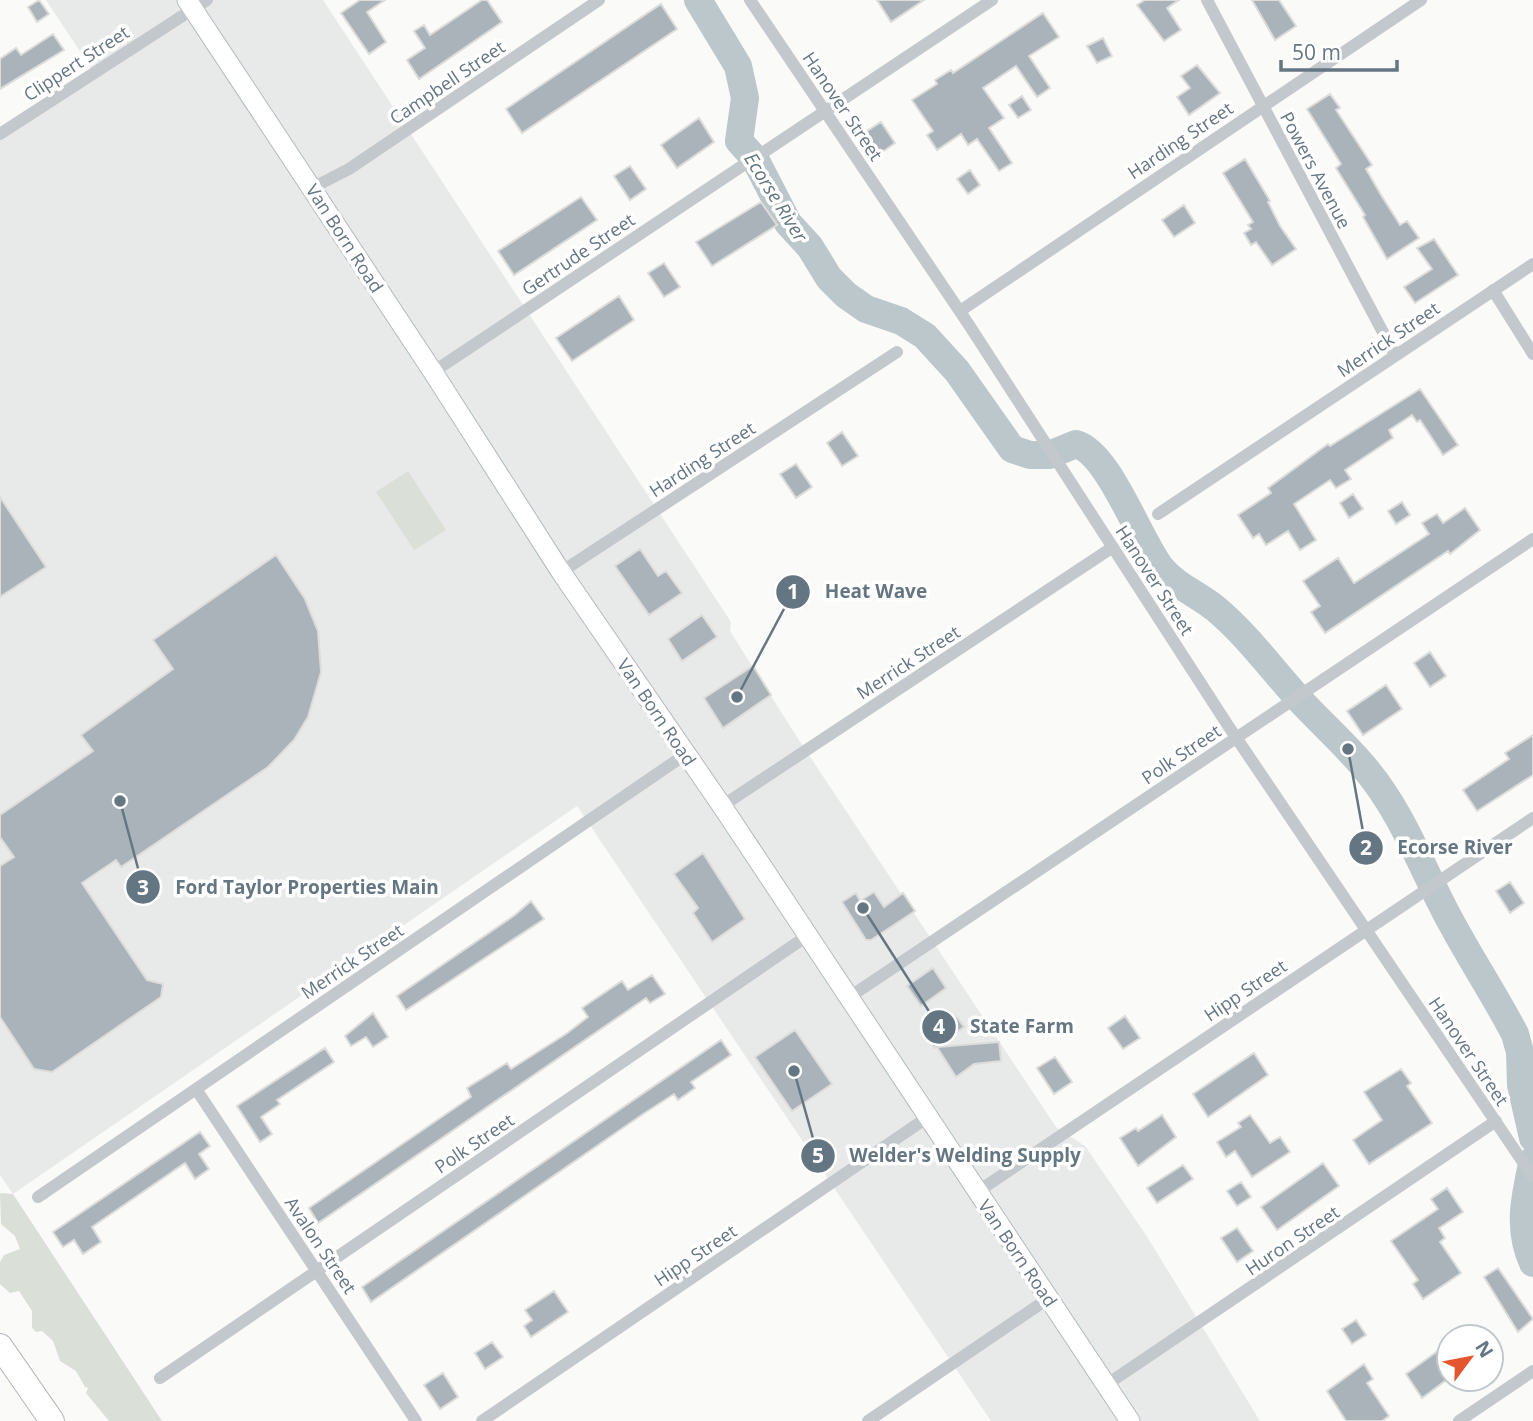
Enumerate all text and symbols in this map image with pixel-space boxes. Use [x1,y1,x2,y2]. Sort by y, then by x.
street label: Clippert Street [19,20,133,106]
scale bar [1281,28,1396,72]
street label: Campbell Street [385,35,509,129]
text: 50 m [1292,38,1341,66]
street label: Hanover Street [798,47,888,165]
street label: Harding Street [1123,96,1237,184]
street label: Powers Avenue [1275,107,1357,233]
water label: Ecorse River [738,147,814,248]
street label: Van Born Road [301,179,389,297]
street label: Gertrude Street [517,207,639,301]
street label: Merrick Street [1332,296,1444,382]
street label: Harding Street [644,416,760,502]
street label: Hanover Street [1110,520,1200,640]
callout: Heat Wave [776,572,941,612]
text: 1 [787,577,799,605]
text: Heat Wave [825,578,927,604]
street label: Merrick Street [852,620,964,704]
street label: Van Born Road [612,654,702,770]
street label: Polk Street [1137,719,1225,789]
callout: Ecorse River [1348,828,1527,868]
text: 2 [1360,833,1372,861]
text: Ecorse River [1397,834,1513,860]
callout: Ford Taylor Properties Main [126,867,453,907]
text: 3 [137,873,149,901]
text: Ford Taylor Properties Main [175,874,439,900]
street label: Merrick Street [296,918,408,1004]
street label: Hipp Street [1199,954,1291,1026]
street label: Hanover Street [1424,992,1514,1110]
callout: State Farm [921,1007,1088,1047]
text: 4 [933,1012,945,1040]
text: State Farm [970,1013,1074,1039]
street label: Polk Street [430,1108,518,1178]
callout: Welder's Welding Supply [801,1136,1095,1176]
text: 5 [812,1141,824,1169]
text: Welder's Welding Supply [849,1142,1081,1168]
street label: Avalon Street [280,1192,362,1298]
street label: Van Born Road [973,1195,1063,1311]
street label: Huron Street [1240,1200,1344,1280]
street label: Hipp Street [649,1219,741,1291]
north arrow [1435,1323,1505,1393]
text: N [1469,1336,1500,1362]

